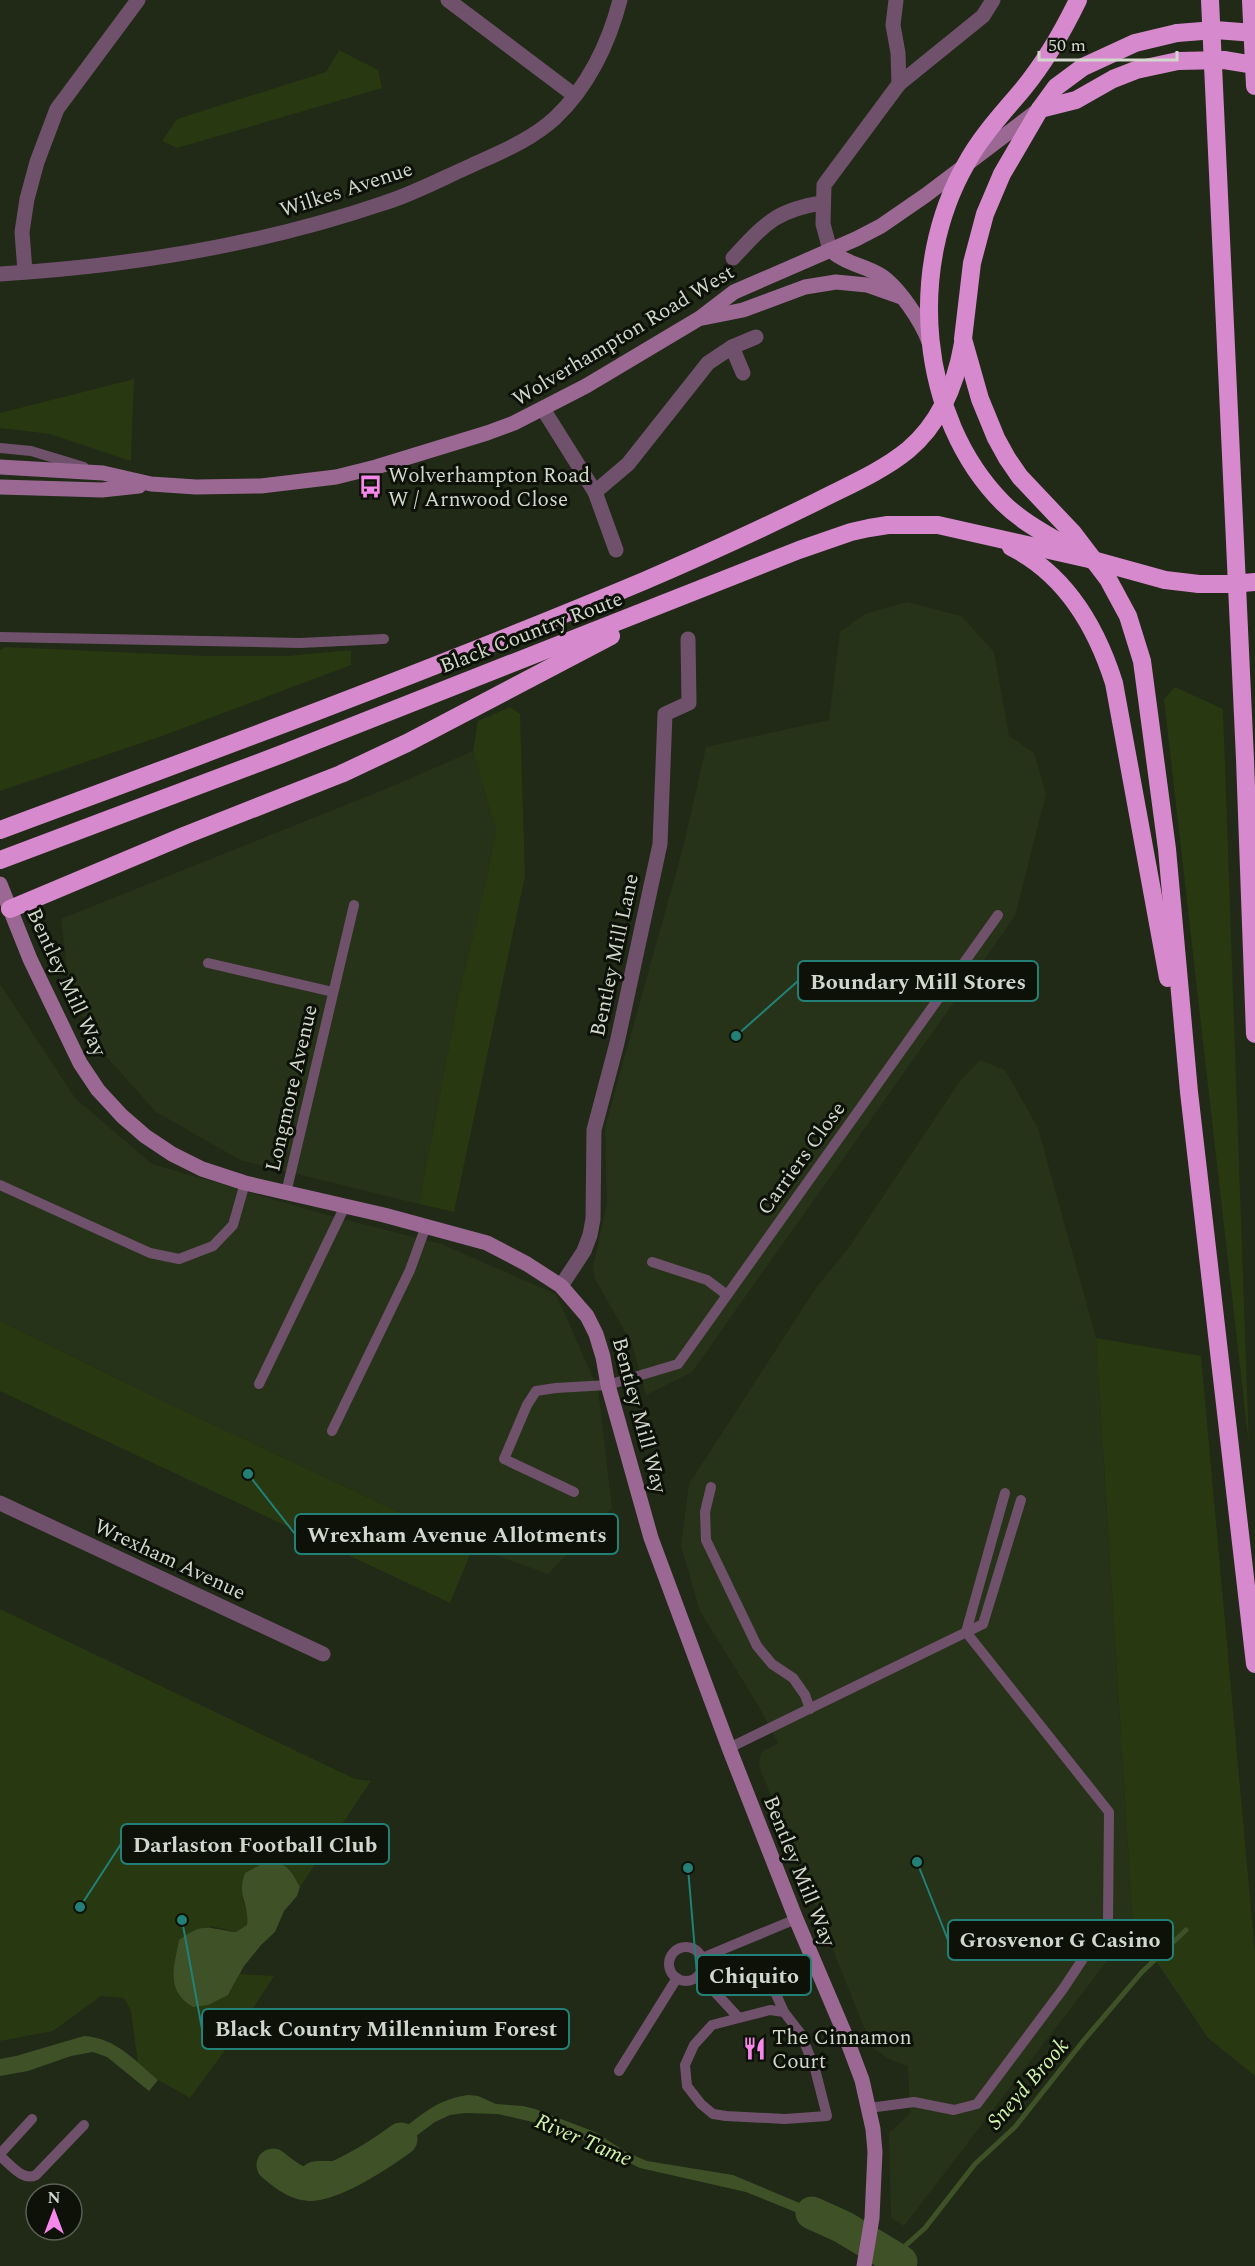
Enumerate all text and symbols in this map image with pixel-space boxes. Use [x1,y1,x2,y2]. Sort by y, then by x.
scale bar [1039,24,1177,62]
text: 50 m [1048,32,1086,59]
street label: Wilkes Avenue [276,153,417,227]
street label: Wolverhampton Road West [506,257,741,415]
place label: Wolverhampton Road W / Arnwood Close [388,460,590,516]
bus stop icon: Wolverhampton Road W / Arnwood Close [357,474,383,500]
street label: Black Country Route [435,583,627,683]
street label: Bentley Mill Lane [582,871,648,1040]
street label: Bentley Mill Way [18,903,115,1063]
callout: Boundary Mill Stores [798,961,1038,1001]
text: Boundary Mill Stores [810,966,1026,999]
street label: Longmore Avenue [257,1002,327,1175]
street label: Carriers Close [750,1095,854,1222]
street label: Bentley Mill Way [603,1334,675,1498]
street label: Wrexham Avenue [88,1511,251,1609]
callout: Wrexham Avenue Allotments [295,1514,618,1554]
text: Wrexham Avenue Allotments [307,1519,607,1552]
street label: Bentley Mill Way [754,1791,844,1953]
callout: Darlaston Football Club [121,1824,389,1864]
text: Darlaston Football Club [133,1829,378,1862]
callout: Grosvenor G Casino [948,1920,1173,1960]
text: Grosvenor G Casino [959,1924,1161,1957]
callout: Chiquito [697,1955,811,1995]
text: Chiquito [709,1960,799,1993]
callout: Black Country Millennium Forest [202,2009,569,2049]
text: Black Country Millennium Forest [215,2013,557,2046]
place label: The Cinnamon Court [772,2022,912,2078]
water label: Sneyd Brook [979,2031,1077,2137]
restaurant icon: The Cinnamon Court [741,2036,767,2062]
water label: River Tame [530,2105,637,2176]
north arrow [24,2182,84,2242]
text: N [47,2186,61,2210]

